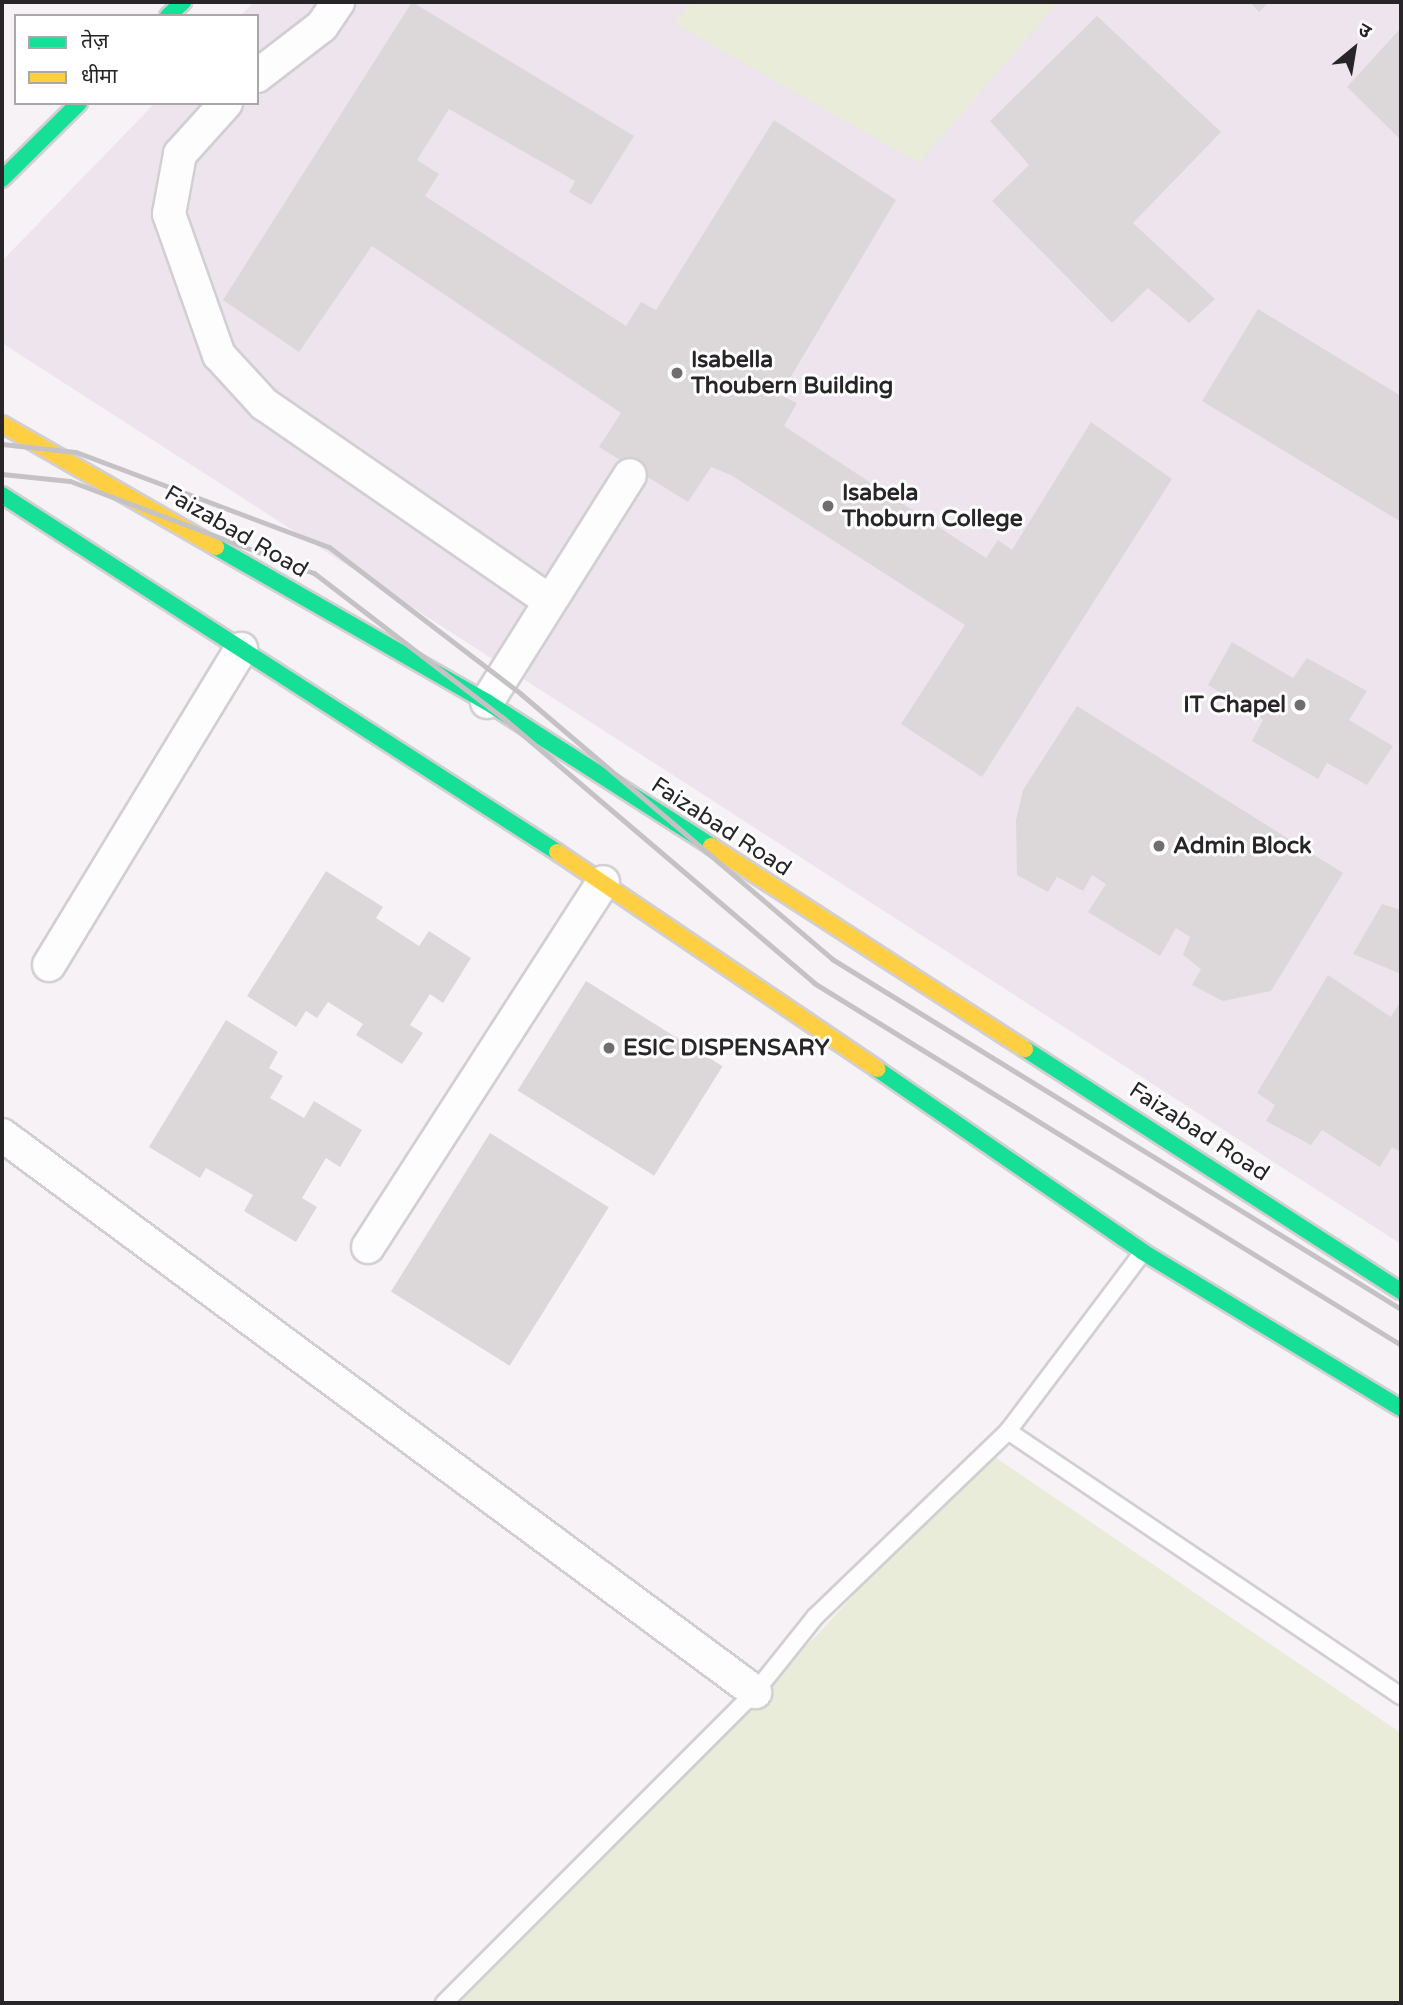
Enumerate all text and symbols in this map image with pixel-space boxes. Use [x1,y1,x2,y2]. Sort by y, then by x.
legend [14,14,259,105]
north arrow [1319,14,1389,84]
text: उ [1354,19,1375,43]
text: तेज़ [81,29,109,54]
text: धीमा [81,64,117,89]
place label: Isabella Thoubern Building [691,346,893,400]
marker: Isabella Thoubern Building [669,365,685,381]
place label: Isabela Thoburn College [842,479,1023,533]
street label: Faizabad Road [159,480,313,584]
marker: Isabela Thoburn College [820,498,836,514]
place label: IT Chapel [1183,691,1286,719]
marker: IT Chapel [1292,697,1308,713]
street label: Faizabad Road [646,772,796,882]
place label: Admin Block [1173,832,1312,860]
marker: Admin Block [1151,838,1167,854]
place label: ESIC DISPENSARY [623,1034,829,1062]
marker: ESIC DISPENSARY [601,1040,617,1056]
street label: Faizabad Road [1124,1077,1274,1187]

